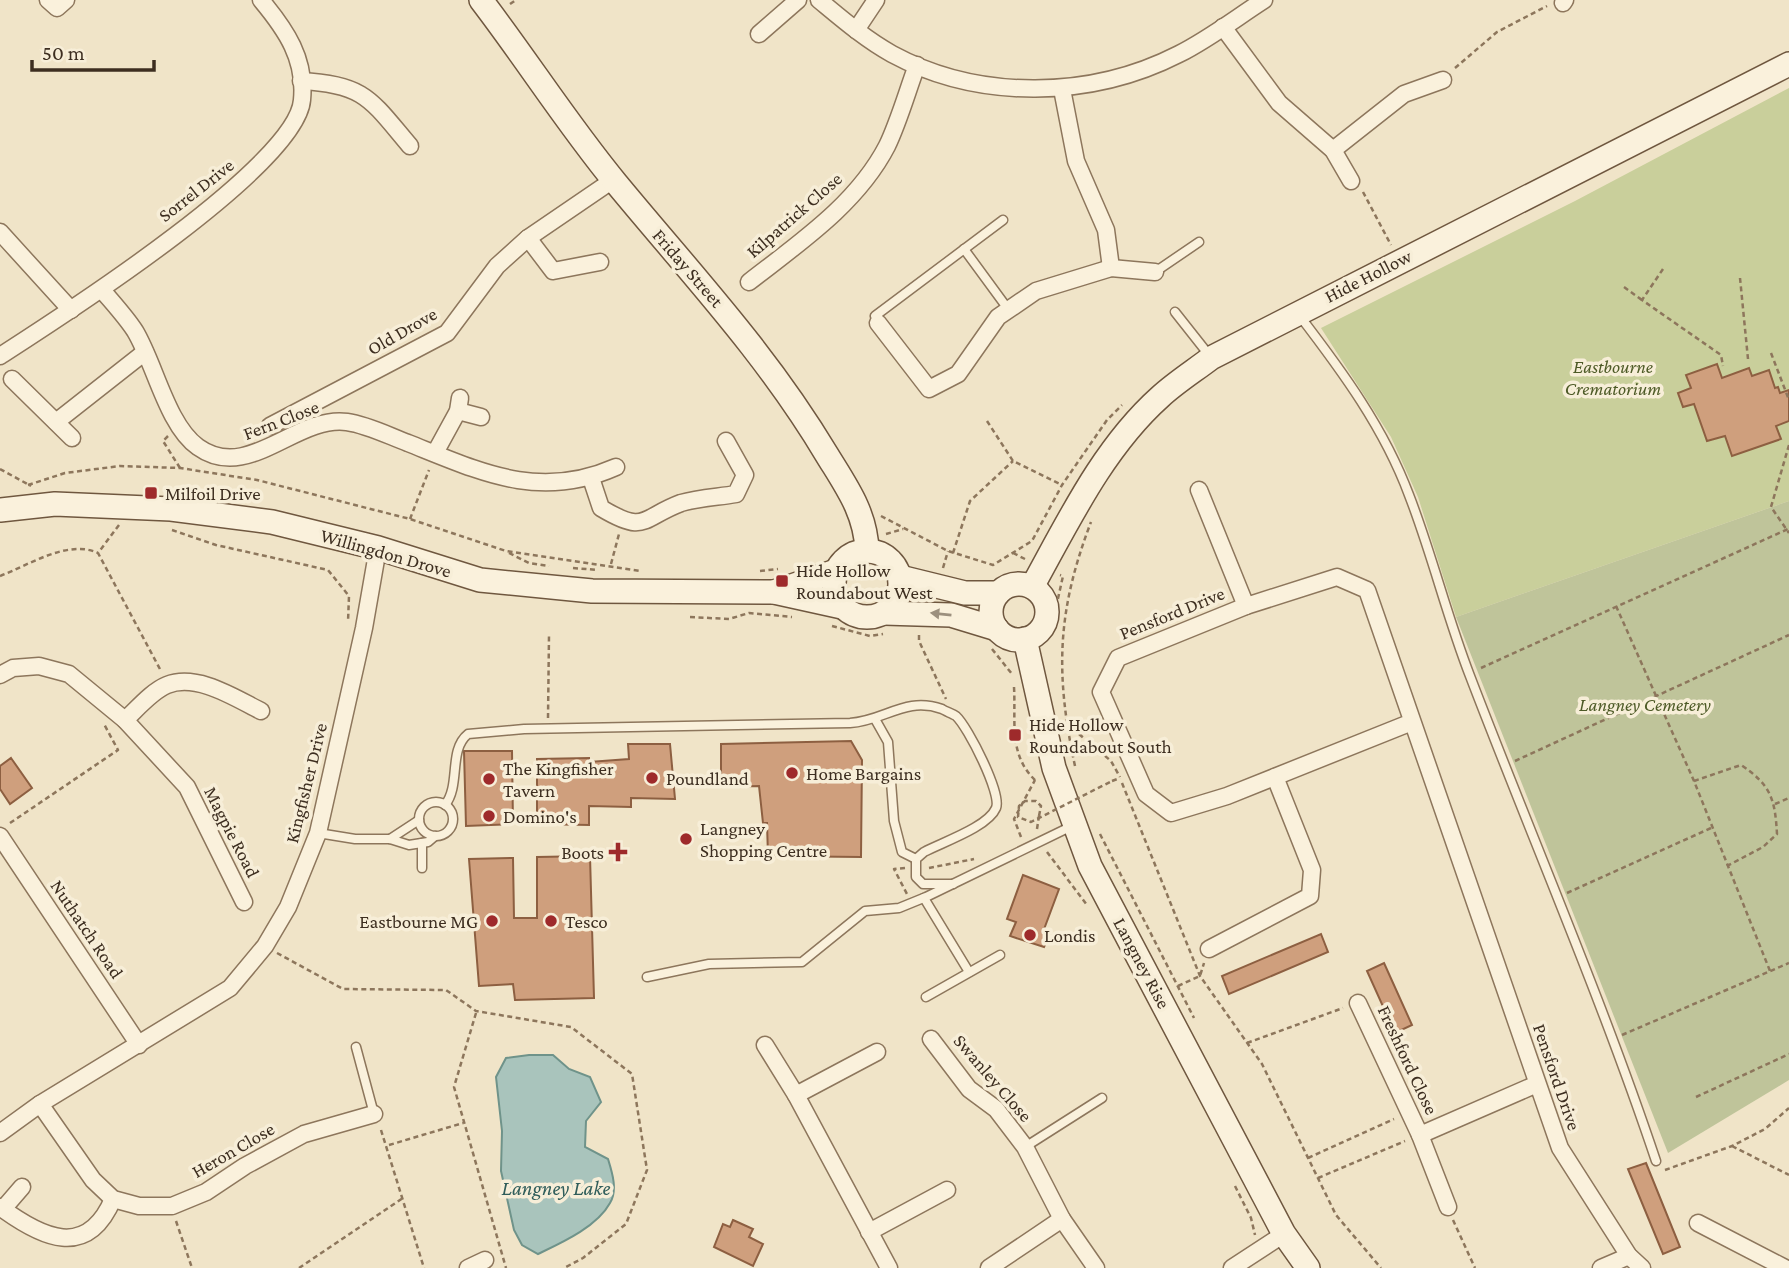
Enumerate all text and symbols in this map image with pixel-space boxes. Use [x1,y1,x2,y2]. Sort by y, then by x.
scale bar [32,28,154,72]
text: 50 m [42,41,85,65]
street label: Sorrel Drive [154,154,238,226]
street label: Kilpatrick Close [742,168,846,262]
street label: Friday Street [648,225,728,312]
street label: Hide Hollow [1321,245,1415,307]
street label: Old Drove [364,303,440,359]
park label: Eastbourne Crematorium [1565,356,1661,399]
street label: Fern Close [240,396,322,444]
place label: Milfoil Drive [165,483,261,504]
marker: Milfoil Drive [143,485,159,501]
street label: Willingdon Drove [318,524,454,582]
place label: Hide Hollow Roundabout West [796,560,933,603]
marker: Hide Hollow Roundabout West [774,573,790,589]
street label: Pensford Drive [1116,582,1228,644]
one-way arrow [930,609,952,620]
park label: Langney Cemetery [1579,694,1711,715]
place label: Hide Hollow Roundabout South [1029,714,1172,757]
street label: Kingfisher Drive [281,721,331,845]
marker: Hide Hollow Roundabout South [1007,727,1023,743]
place label: The Kingfisher Tavern [503,758,614,801]
place label: Home Bargains [806,763,921,784]
marker: Home Bargains [784,765,800,781]
place label: Poundland [666,768,749,789]
marker: Poundland [644,770,660,786]
marker: The Kingfisher Tavern [481,771,497,787]
street label: Magpie Road [200,783,264,881]
place label: Domino's [503,806,577,827]
marker: Domino's [481,808,497,824]
place label: Langney Shopping Centre [700,818,827,861]
marker: Langney Shopping Centre [678,831,694,847]
place label: Boots [561,842,604,863]
marker: Boots [610,844,626,860]
street label: Nuthatch Road [46,876,128,982]
place label: Eastbourne MG [359,911,478,932]
place label: Tesco [565,911,608,932]
marker: Eastbourne MG [484,913,500,929]
marker: Tesco [543,913,559,929]
street label: Langney Rise [1109,914,1175,1012]
place label: Londis [1044,925,1096,946]
marker: Londis [1022,927,1038,943]
street label: Freshford Close [1374,1002,1442,1118]
street label: Pensford Drive [1529,1021,1585,1133]
street label: Swanley Close [949,1030,1037,1126]
street label: Heron Close [188,1118,278,1182]
water label: Langney Lake [502,1176,611,1200]

